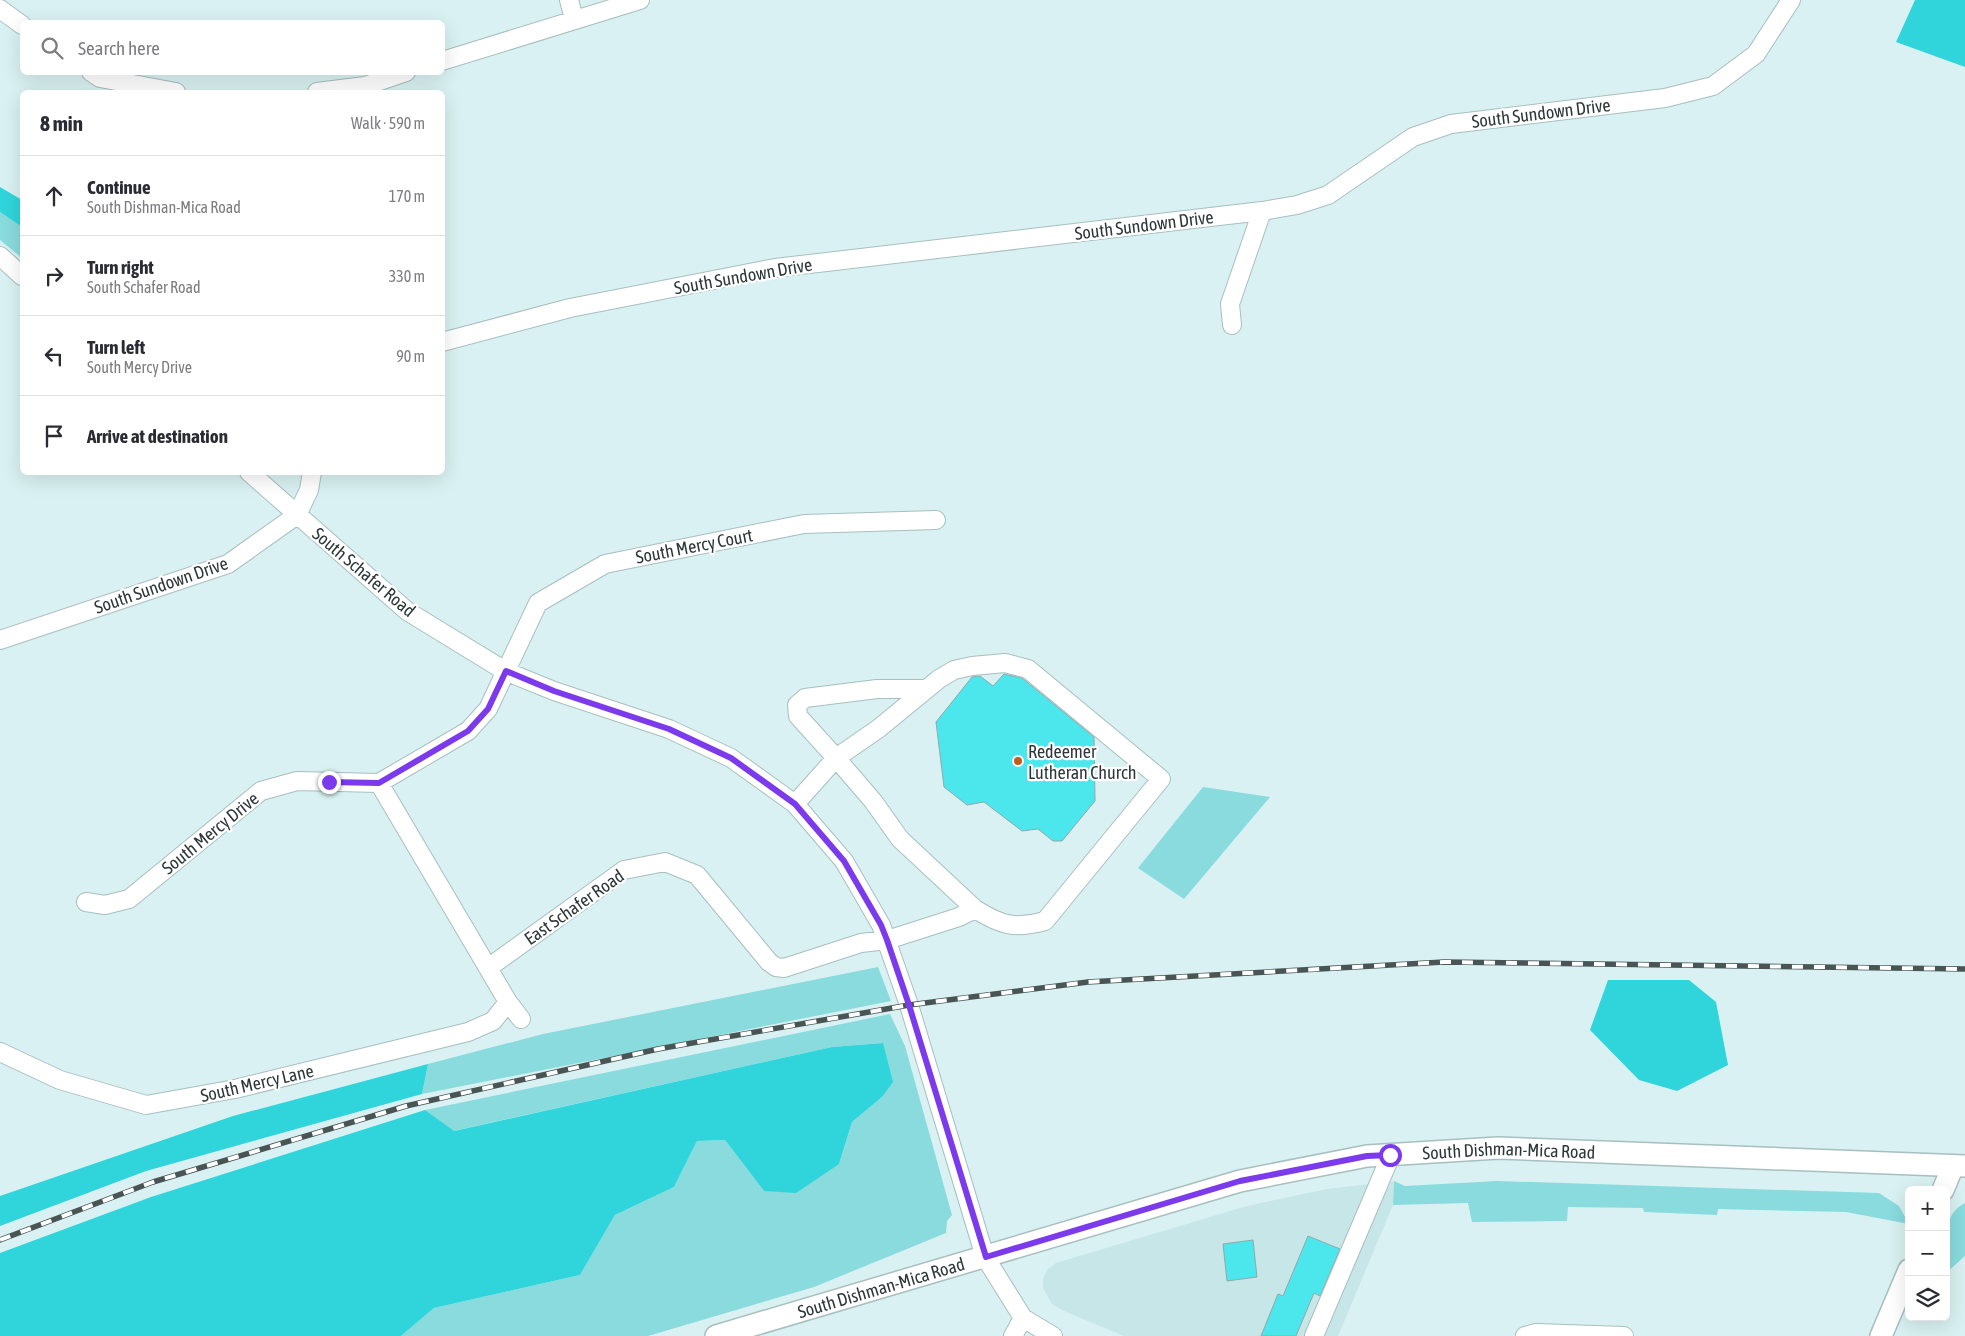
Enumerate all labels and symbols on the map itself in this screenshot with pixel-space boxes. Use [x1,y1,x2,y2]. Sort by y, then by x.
street label: South Sundown Drive [1470,94,1612,132]
street label: South Sundown Drive [1073,206,1215,244]
street label: South Sundown Drive [672,254,814,298]
street label: South Schafer Road [308,523,420,621]
street label: South Mercy Court [634,524,754,568]
street label: South Sundown Drive [91,552,231,618]
place label: Redeemer Lutheran Church [1028,741,1137,783]
marker: Redeemer Lutheran Church [1012,755,1024,767]
route end [318,771,341,794]
street label: South Mercy Drive [157,788,263,878]
street label: East Schafer Road [520,865,628,949]
street label: South Mercy Lane [198,1060,316,1106]
street label: South Dishman-Mica Road [1422,1137,1596,1163]
route start [1379,1144,1402,1167]
street label: South Dishman-Mica Road [795,1253,967,1322]

